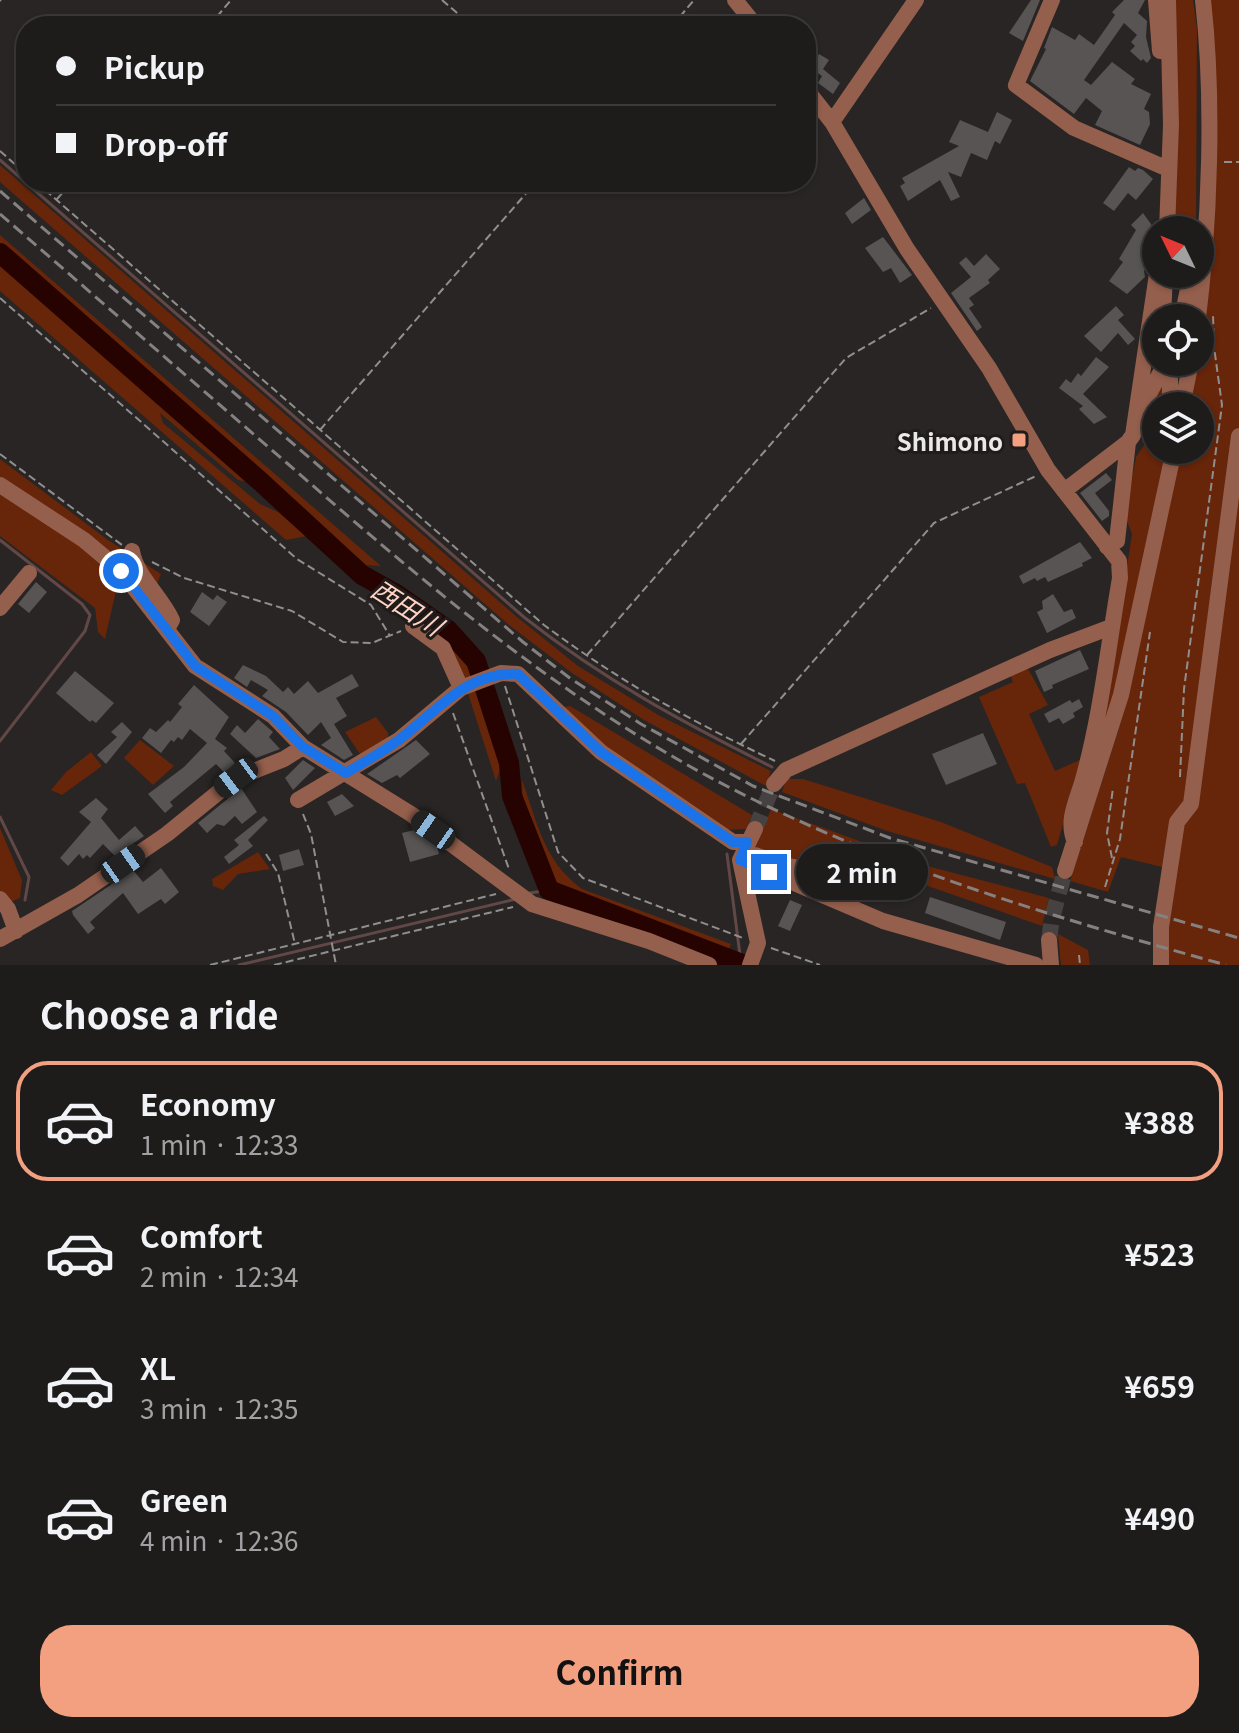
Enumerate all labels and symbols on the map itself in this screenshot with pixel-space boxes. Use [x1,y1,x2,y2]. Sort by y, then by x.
north arrow [1142,216,1214,288]
place label: Shimono [897,423,1003,458]
marker: Shimono [1010,431,1028,449]
route start [103,553,139,589]
water label: 西田川 [365,569,453,644]
car [210,754,262,802]
car [406,806,460,854]
car [96,840,150,888]
callout: 2 min [797,844,929,900]
route end [751,854,787,890]

